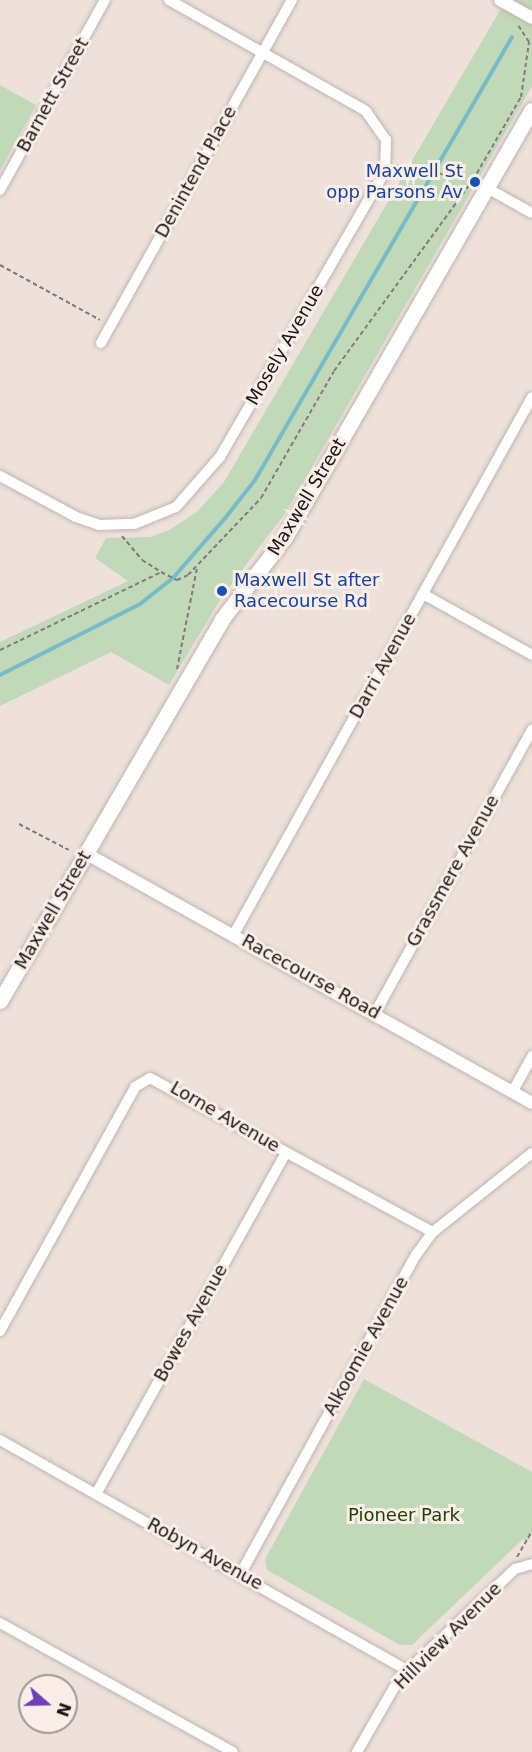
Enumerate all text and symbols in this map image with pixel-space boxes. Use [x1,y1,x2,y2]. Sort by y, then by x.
street label: Barnett Street [13,34,93,156]
street label: Denintend Place [151,102,241,242]
place label: Maxwell St opp Parsons Av [326,161,463,204]
marker: Maxwell St opp Parsons Av [468,175,482,189]
street label: Mosely Avenue [242,281,328,409]
street label: Maxwell Street [263,434,351,560]
place label: Maxwell St after Racecourse Rd [234,570,380,612]
marker: Maxwell St after Racecourse Rd [215,584,229,598]
street label: Darri Avenue [345,610,421,722]
street label: Grassmere Avenue [402,791,504,951]
street label: Maxwell Street [10,847,96,973]
street label: Racecourse Road [238,930,384,1024]
street label: Lorne Avenue [166,1077,284,1157]
street label: Bowes Avenue [150,1260,232,1386]
street label: Alkoomie Avenue [319,1273,413,1419]
park label: Pioneer Park [348,1504,460,1526]
street label: Robyn Avenue [143,1513,267,1595]
street label: Hillview Avenue [390,1578,506,1694]
north arrow [18,1674,78,1734]
text: N [52,1700,75,1719]

